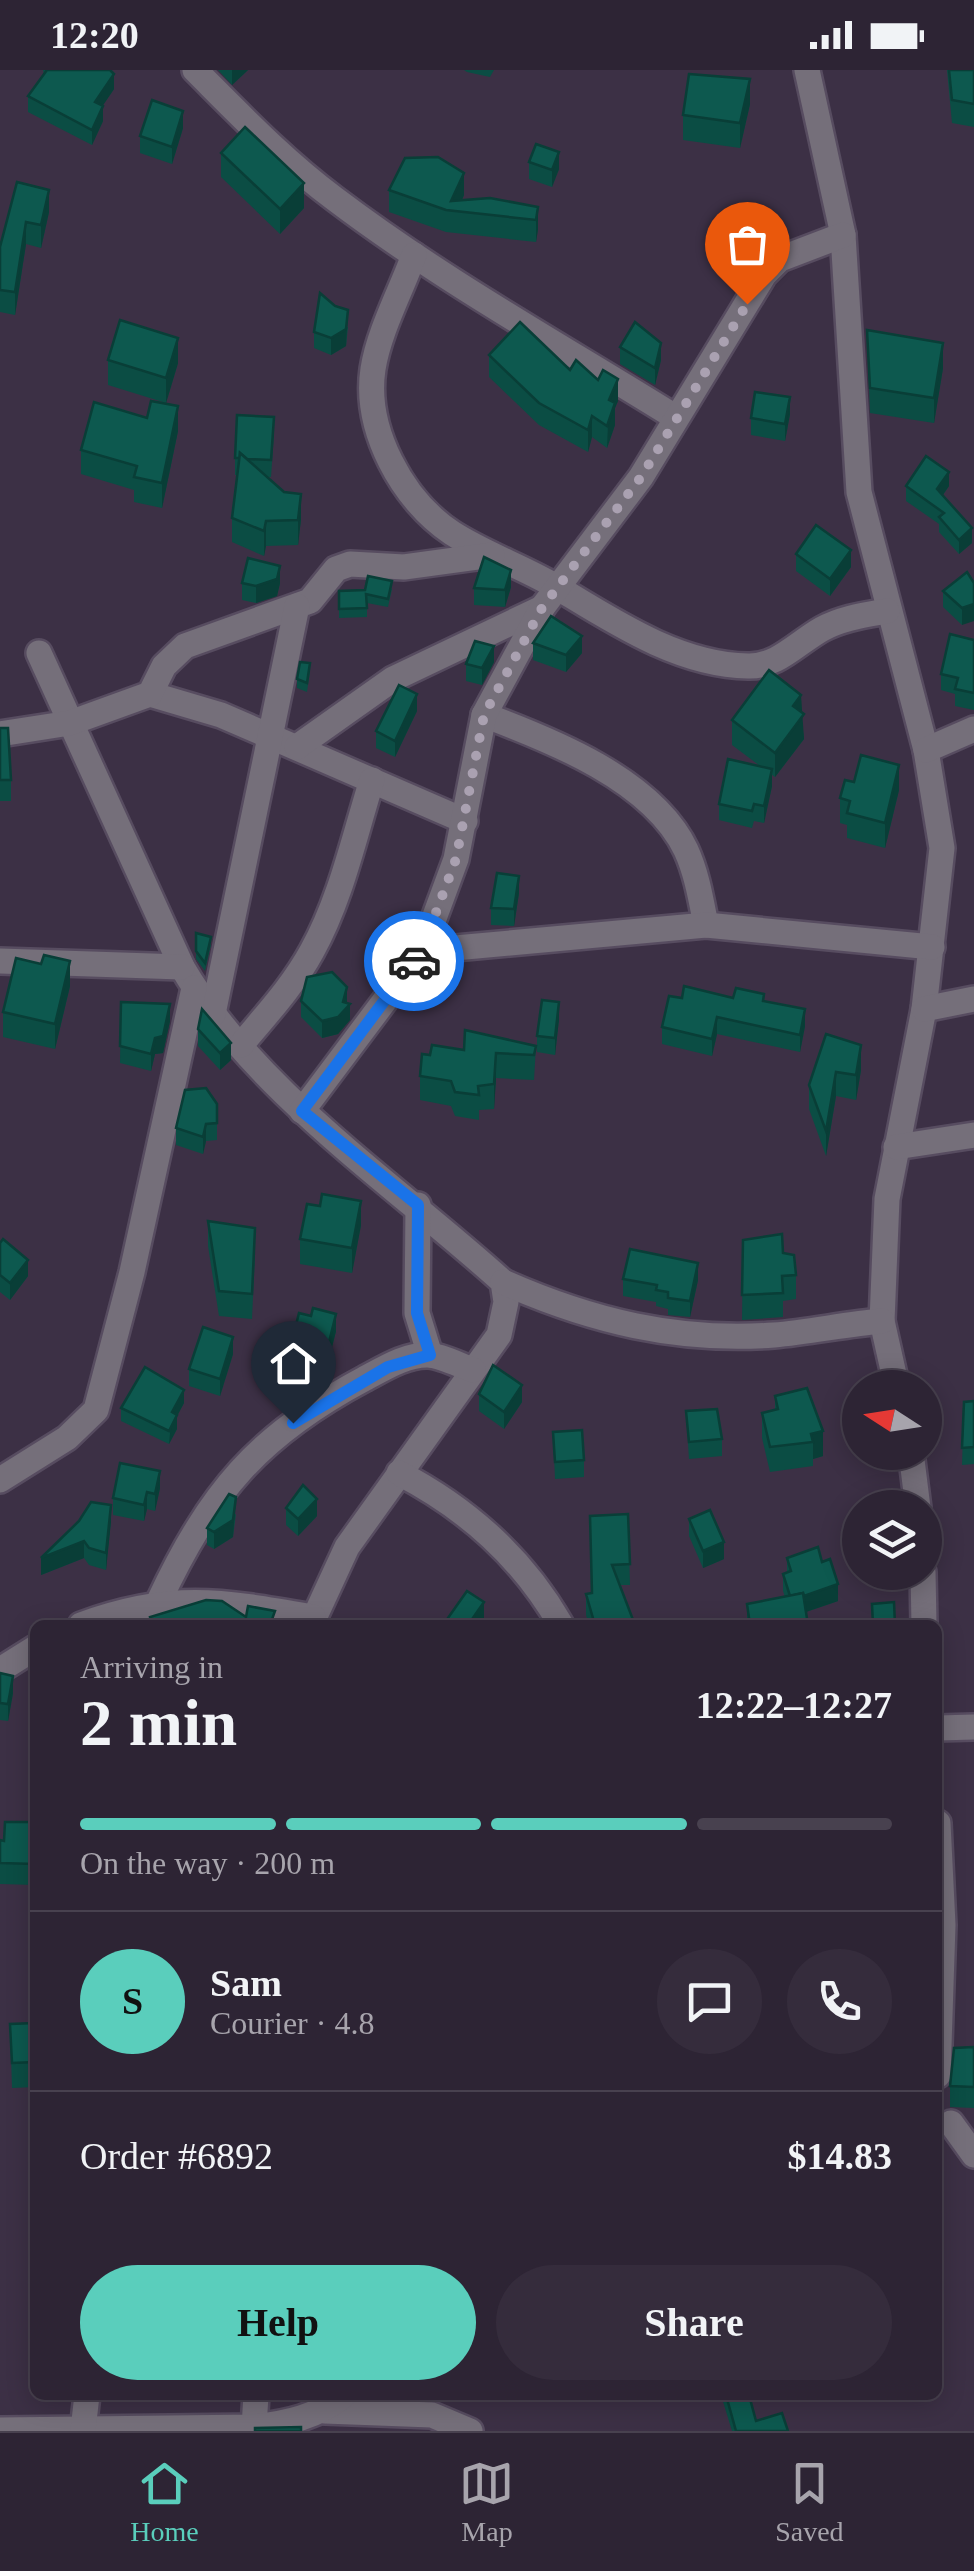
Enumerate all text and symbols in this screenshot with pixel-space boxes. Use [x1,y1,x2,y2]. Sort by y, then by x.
text: 12:20 [50,14,139,56]
pin [705,202,790,305]
icon: bag [720,217,775,272]
courier [364,911,464,1011]
icon: car [387,934,442,989]
pin [251,1321,336,1424]
icon: home [266,1336,321,1391]
north arrow [842,1370,942,1470]
map controls [842,1370,942,1590]
button: layers [842,1490,942,1590]
text: Arriving in [80,1649,223,1685]
text: 12:22–12:27 [696,1684,892,1726]
text: 2 min [80,1687,237,1759]
text: On the way · 200 m [80,1845,335,1881]
button: chat [657,1949,762,2054]
button: phone [787,1949,892,2054]
text: Sam [210,1962,282,2004]
text: S [122,1980,143,2022]
text: Courier · 4.8 [210,2005,374,2041]
text: Order #6892 [80,2135,273,2177]
text: $14.83 [788,2135,892,2177]
button: Help [80,2265,476,2380]
button: Share [496,2265,892,2380]
tab: Home [130,2456,199,2548]
tab: Map [459,2456,514,2548]
tab: Saved [775,2456,844,2548]

